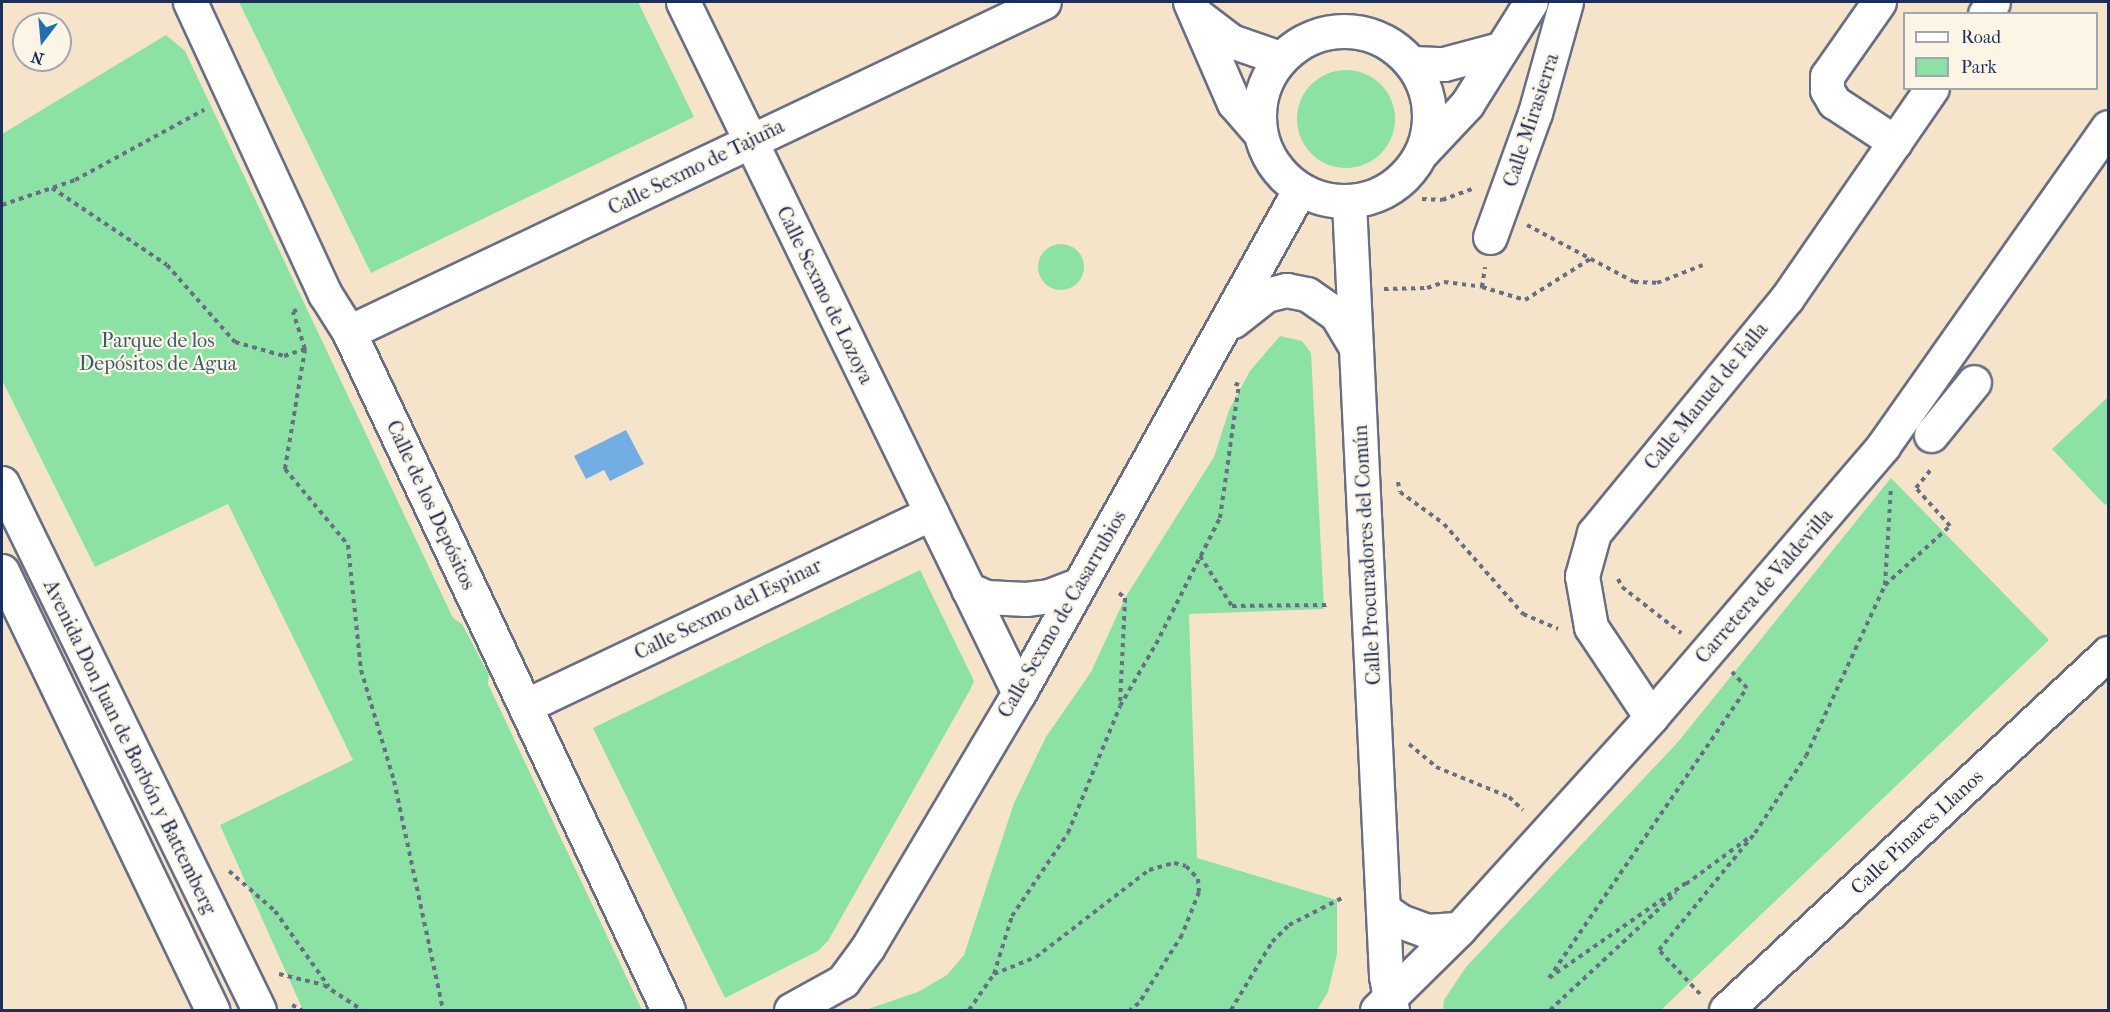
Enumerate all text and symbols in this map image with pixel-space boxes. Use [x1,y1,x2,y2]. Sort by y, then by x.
north arrow [12,12,72,72]
legend [1903,12,2098,90]
text: Road [1961,27,2001,48]
text: N [29,47,46,69]
street label: Calle Mirasierra [1498,50,1564,190]
text: Park [1961,57,1997,78]
street label: Calle Sexmo de Tajuña [604,114,788,220]
street label: Calle Sexmo de Lozoya [772,202,878,388]
street label: Calle Manuel de Falla [1639,317,1773,475]
park label: Parque de los Depósitos de Agua [79,328,237,375]
street label: Calle de los Depósitos [381,417,481,593]
street label: Calle Procuradores del Común [1348,424,1386,686]
street label: Carretera de Valdevilla [1690,504,1838,668]
street label: Calle Sexmo de Casarrubios [993,506,1131,722]
street label: Calle Sexmo del Espinar [630,553,826,665]
street label: Avenida Don Juan de Borbón y Battemberg [38,576,222,918]
street label: Calle Pinares Llanos [1846,764,1988,900]

